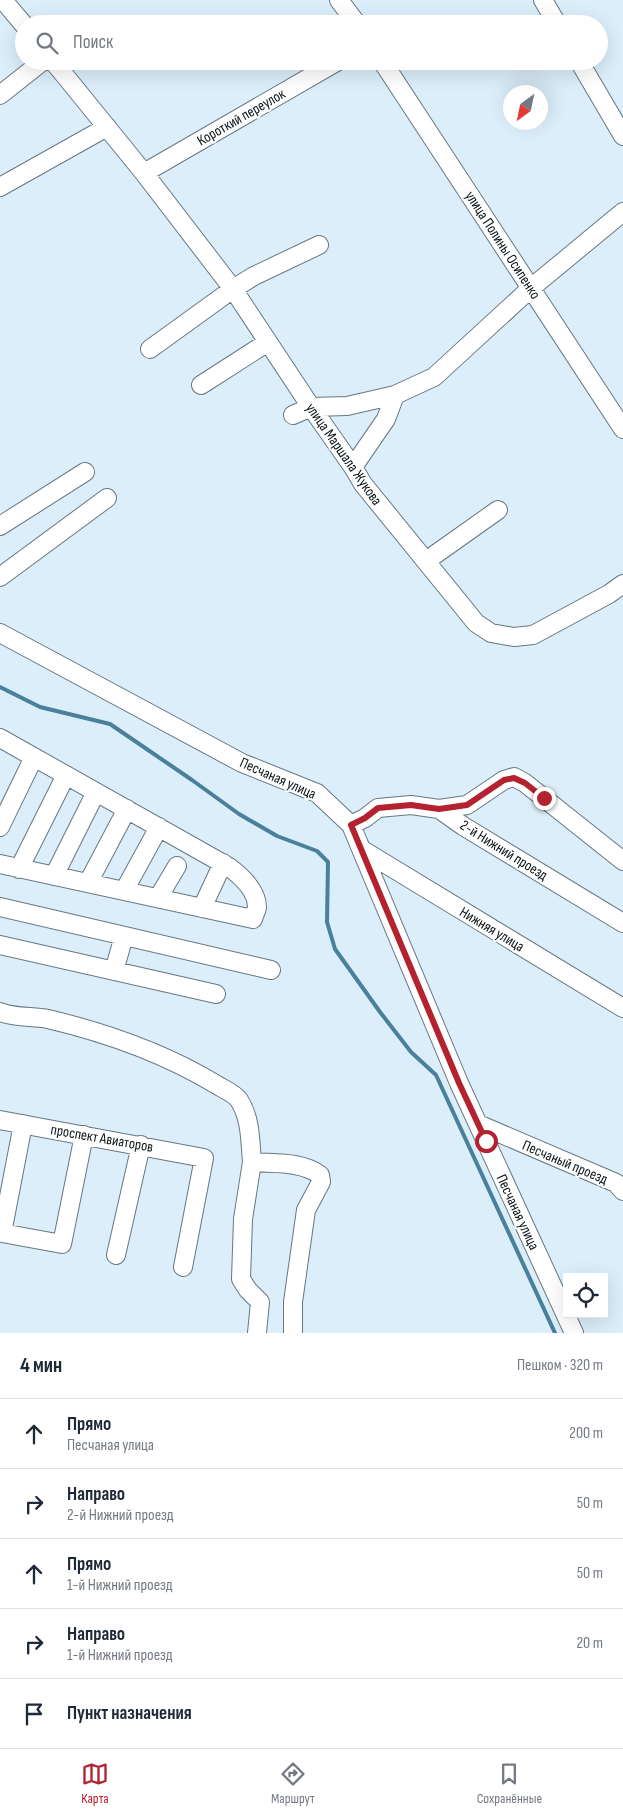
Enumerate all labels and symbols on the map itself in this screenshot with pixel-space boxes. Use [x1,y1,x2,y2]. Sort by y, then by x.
street label: Короткий переулок [194,84,289,150]
north arrow [503,85,548,130]
street label: улица Полины Осипенко [461,188,545,303]
street label: улица Маршала Жукова [301,399,386,509]
street label: Песчаная улица [237,753,319,804]
route end [533,787,556,810]
street label: 2-й Нижний проезд [456,816,552,885]
street label: Нижняя улица [456,903,528,956]
street label: проспект Авиаторов [49,1120,155,1157]
route start [475,1130,498,1153]
street label: Песчаный проезд [519,1136,611,1189]
street label: Песчаная улица [492,1171,543,1253]

